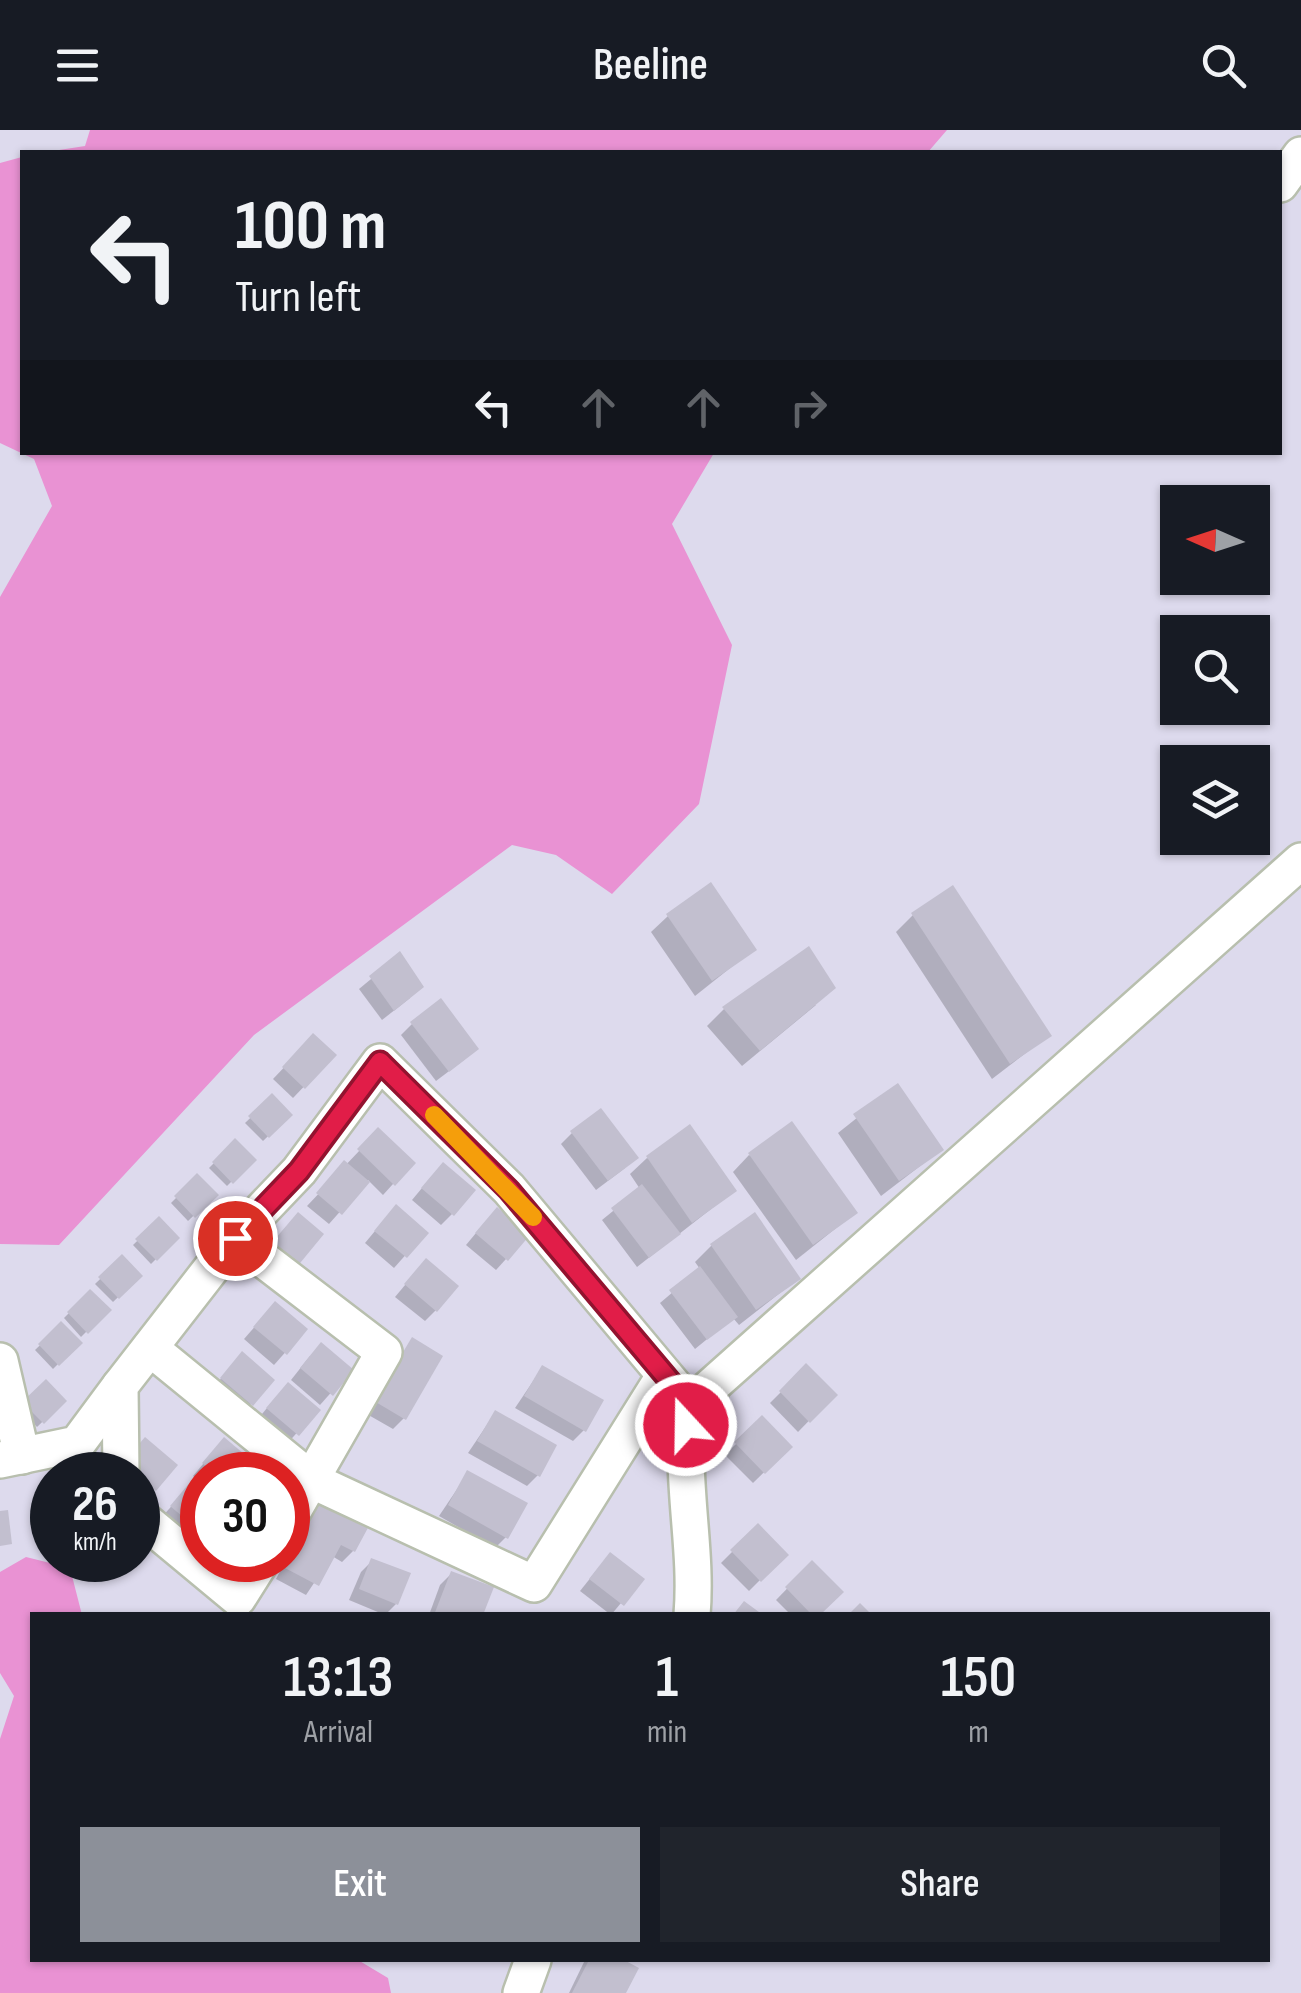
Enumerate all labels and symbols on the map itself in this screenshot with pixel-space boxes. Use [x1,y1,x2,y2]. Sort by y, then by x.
north arrow [1160,485,1270,595]
pin [193,1196,278,1281]
position arrow [634,1373,738,1477]
speed limit sign: 30 [180,1452,310,1582]

